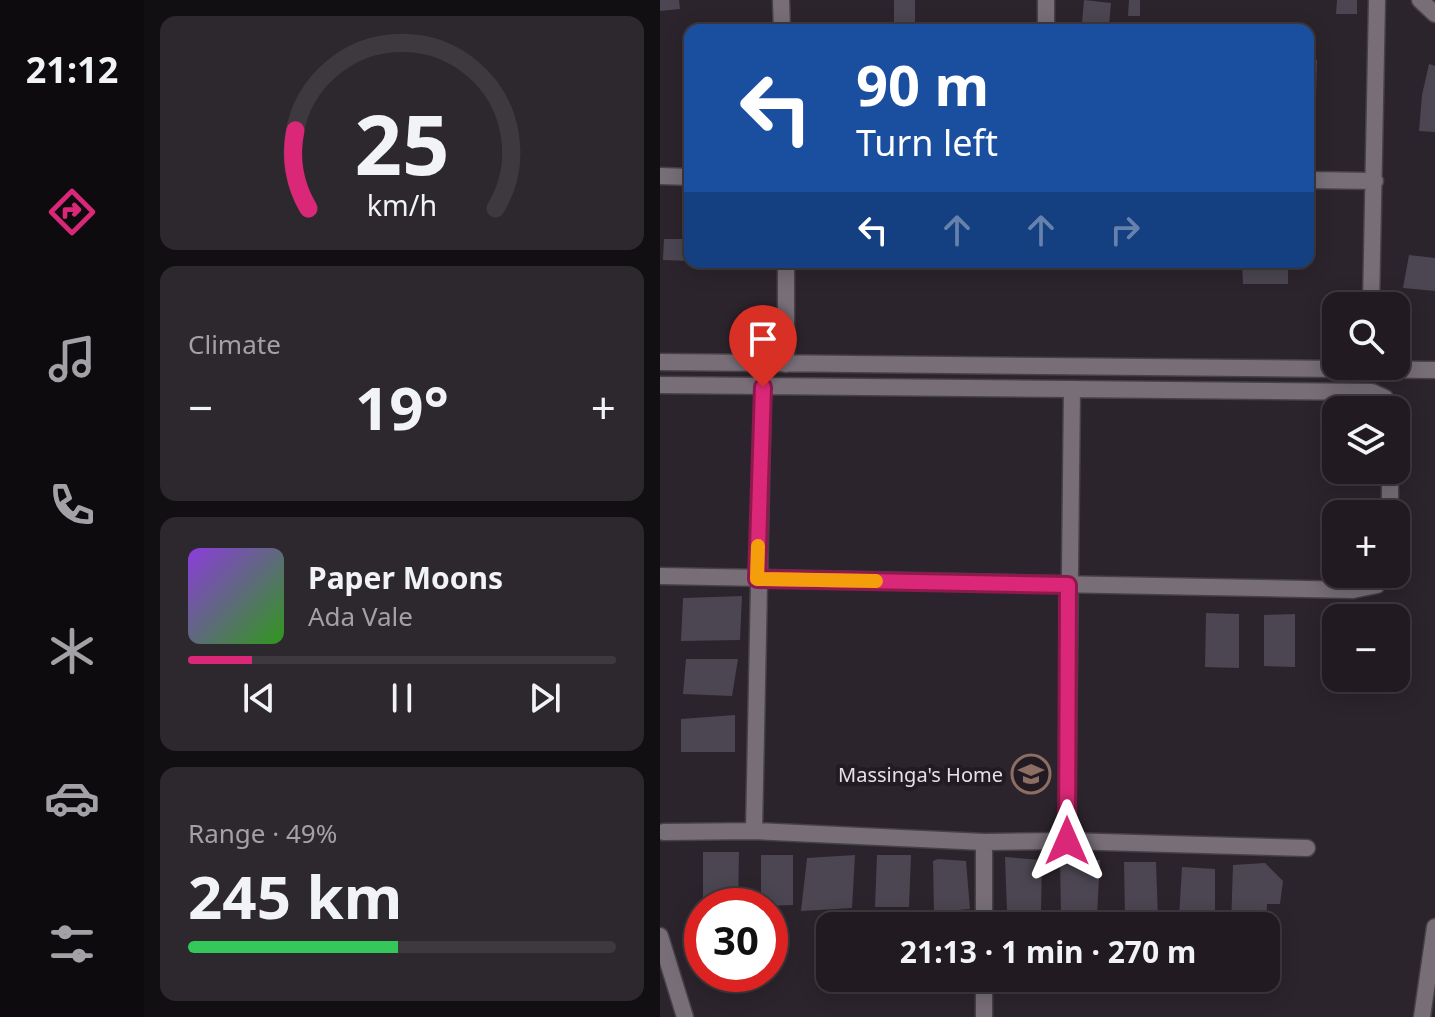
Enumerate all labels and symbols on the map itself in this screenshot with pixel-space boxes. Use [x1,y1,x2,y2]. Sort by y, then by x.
pin [729,305,797,387]
school or university icon: Massinga's Home [1010,753,1052,795]
place label: Massinga's Home [838,761,1003,788]
position arrow [1025,799,1109,883]
speed limit sign: 30 [684,888,788,992]

